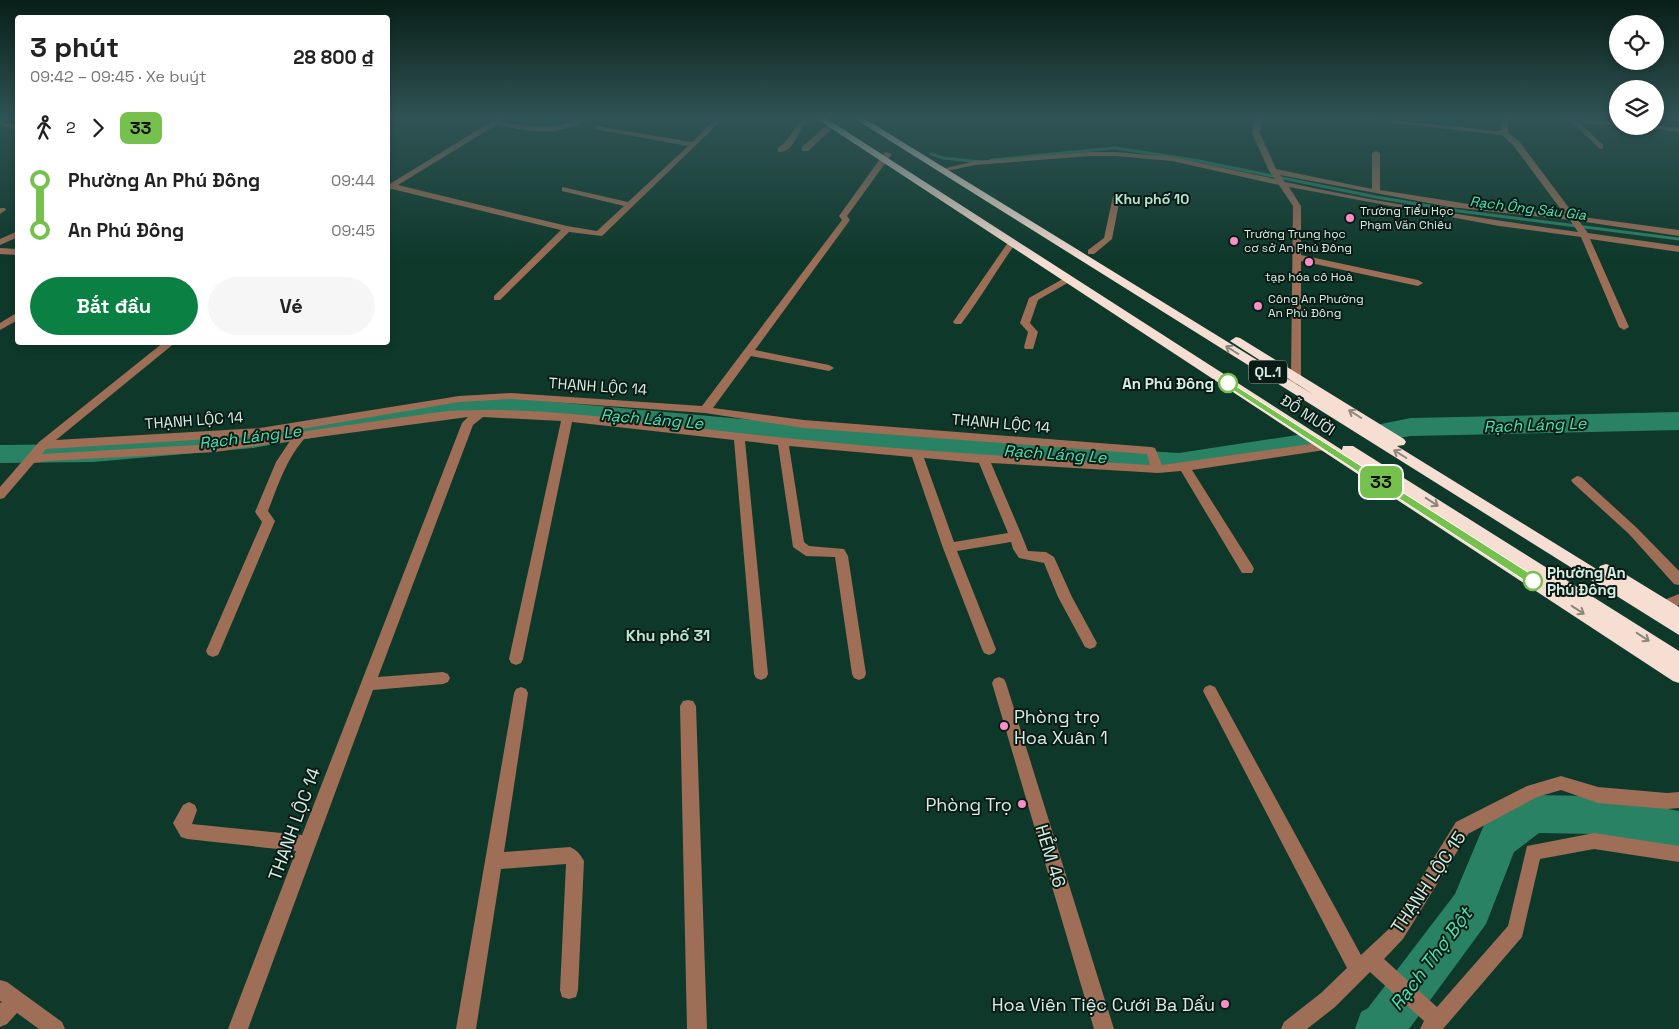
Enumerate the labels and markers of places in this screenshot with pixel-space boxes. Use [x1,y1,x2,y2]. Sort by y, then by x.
place label: Trường Tiểu Học Phạm Văn Chiêu [1360,203,1454,233]
marker: Trường Tiểu Học Phạm Văn Chiêu [1344,212,1356,224]
place label: Trường Trung học cơ sở An Phú Đông [1244,226,1352,256]
marker: Trường Trung học cơ sở An Phú Đông [1228,235,1240,247]
marker: tạp hóa cô Hoà [1303,256,1315,268]
place label: tạp hóa cô Hoà [1265,269,1353,285]
place label: Công An Phường An Phú Đông [1268,291,1364,321]
marker: Công An Phường An Phú Đông [1252,300,1264,312]
marker: An Phú Đông [1218,373,1238,393]
place label: An Phú Đông [1122,374,1214,393]
place label: Phường An Phú Đông [1547,563,1626,599]
marker: Phường An Phú Đông [1523,571,1543,591]
place label: Phòng trọ Hoa Xuân 1 [1014,705,1108,749]
marker: Phòng trọ Hoa Xuân 1 [998,720,1010,732]
place label: Phòng Trọ [925,793,1012,816]
marker: Phòng Trọ [1016,798,1028,810]
place label: Hoa Viên Tiệc Cưới Ba Dẩu [992,993,1215,1016]
marker: Hoa Viên Tiệc Cưới Ba Dẩu [1219,998,1231,1010]

